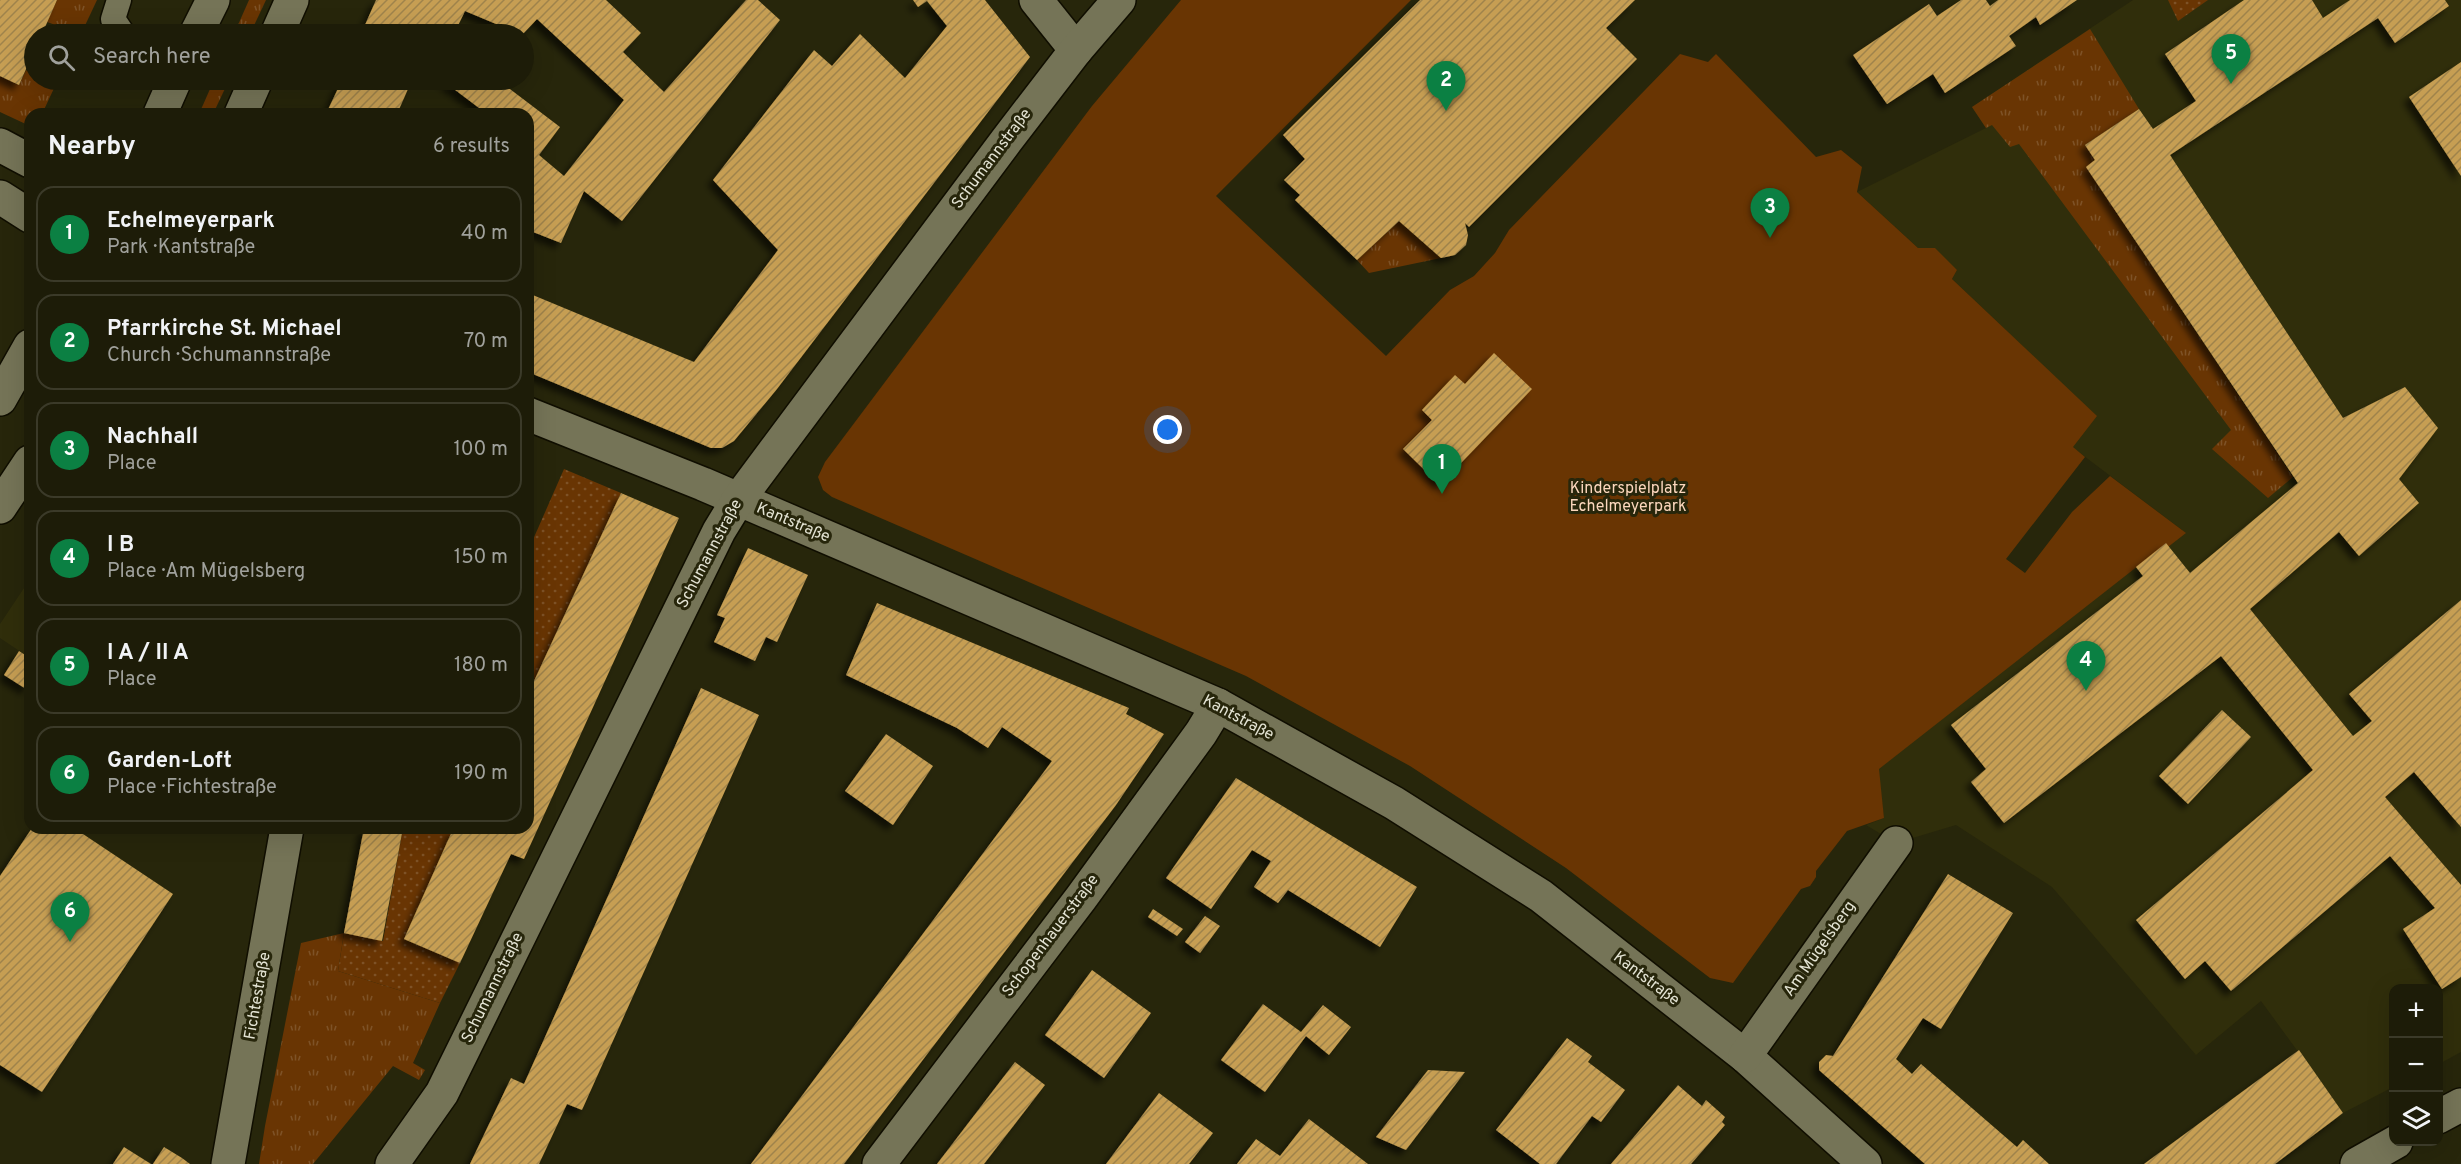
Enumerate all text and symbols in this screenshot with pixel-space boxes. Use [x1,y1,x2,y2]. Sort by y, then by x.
search box [24,24,534,90]
pin: 5 [2212,34,2250,84]
icon: search [45,41,78,74]
text: Search here [93,44,211,71]
pin: 2 [1426,62,1466,111]
street label: Schumannstraße [948,105,1036,213]
text: Nearby [48,131,136,164]
text: 6 results [433,134,510,160]
pin: 3 [1750,188,1790,238]
text: Echelmeyerpark [107,208,275,235]
text: 1 [66,221,74,247]
text: 40 m [461,221,508,247]
text: Park · Kantstraße [107,235,255,261]
text: Pfarrkirche St. Michael [107,316,342,343]
text: 2 [63,329,76,355]
text: 70 m [464,329,508,355]
text: Church · Schumannstraße [107,343,331,369]
your location [1153,415,1182,444]
text: Nachhall [107,424,198,451]
text: 3 [64,437,76,463]
text: 100 m [453,437,508,463]
pin: 1 [1422,444,1462,494]
text: Place [107,451,157,477]
park label: Kinderspielplatz Echelmeyerpark [1570,479,1686,517]
street label: Schumannstraße [673,496,747,612]
street label: Kantstraße [753,499,833,547]
text: I B [107,532,134,559]
text: 4 [63,545,76,571]
text: 150 m [454,545,508,571]
text: Place · Am Mügelsberg [107,559,305,585]
text: I A / II A [107,640,189,667]
pin: 4 [2066,642,2106,691]
text: 5 [63,653,76,679]
text: 180 m [454,653,508,679]
text: Place [107,667,157,693]
street label: Kantstraße [1199,691,1277,745]
text: Garden-Loft [107,748,232,775]
text: 6 [63,761,76,787]
text: 190 m [454,761,508,787]
text: Place · Fichtestraße [107,775,277,801]
street label: Schopenhauerstraße [998,871,1104,1001]
pin: 6 [50,892,90,942]
street label: Am Mügelsberg [1780,897,1860,1001]
street label: Schumannstraße [458,929,528,1047]
street label: Kantstraße [1609,948,1683,1010]
street label: Fichtestraße [240,951,276,1041]
map controls [2389,984,2443,1146]
button: + [2389,984,2443,1038]
button: − [2389,1038,2443,1092]
button: layers [2389,1092,2443,1146]

